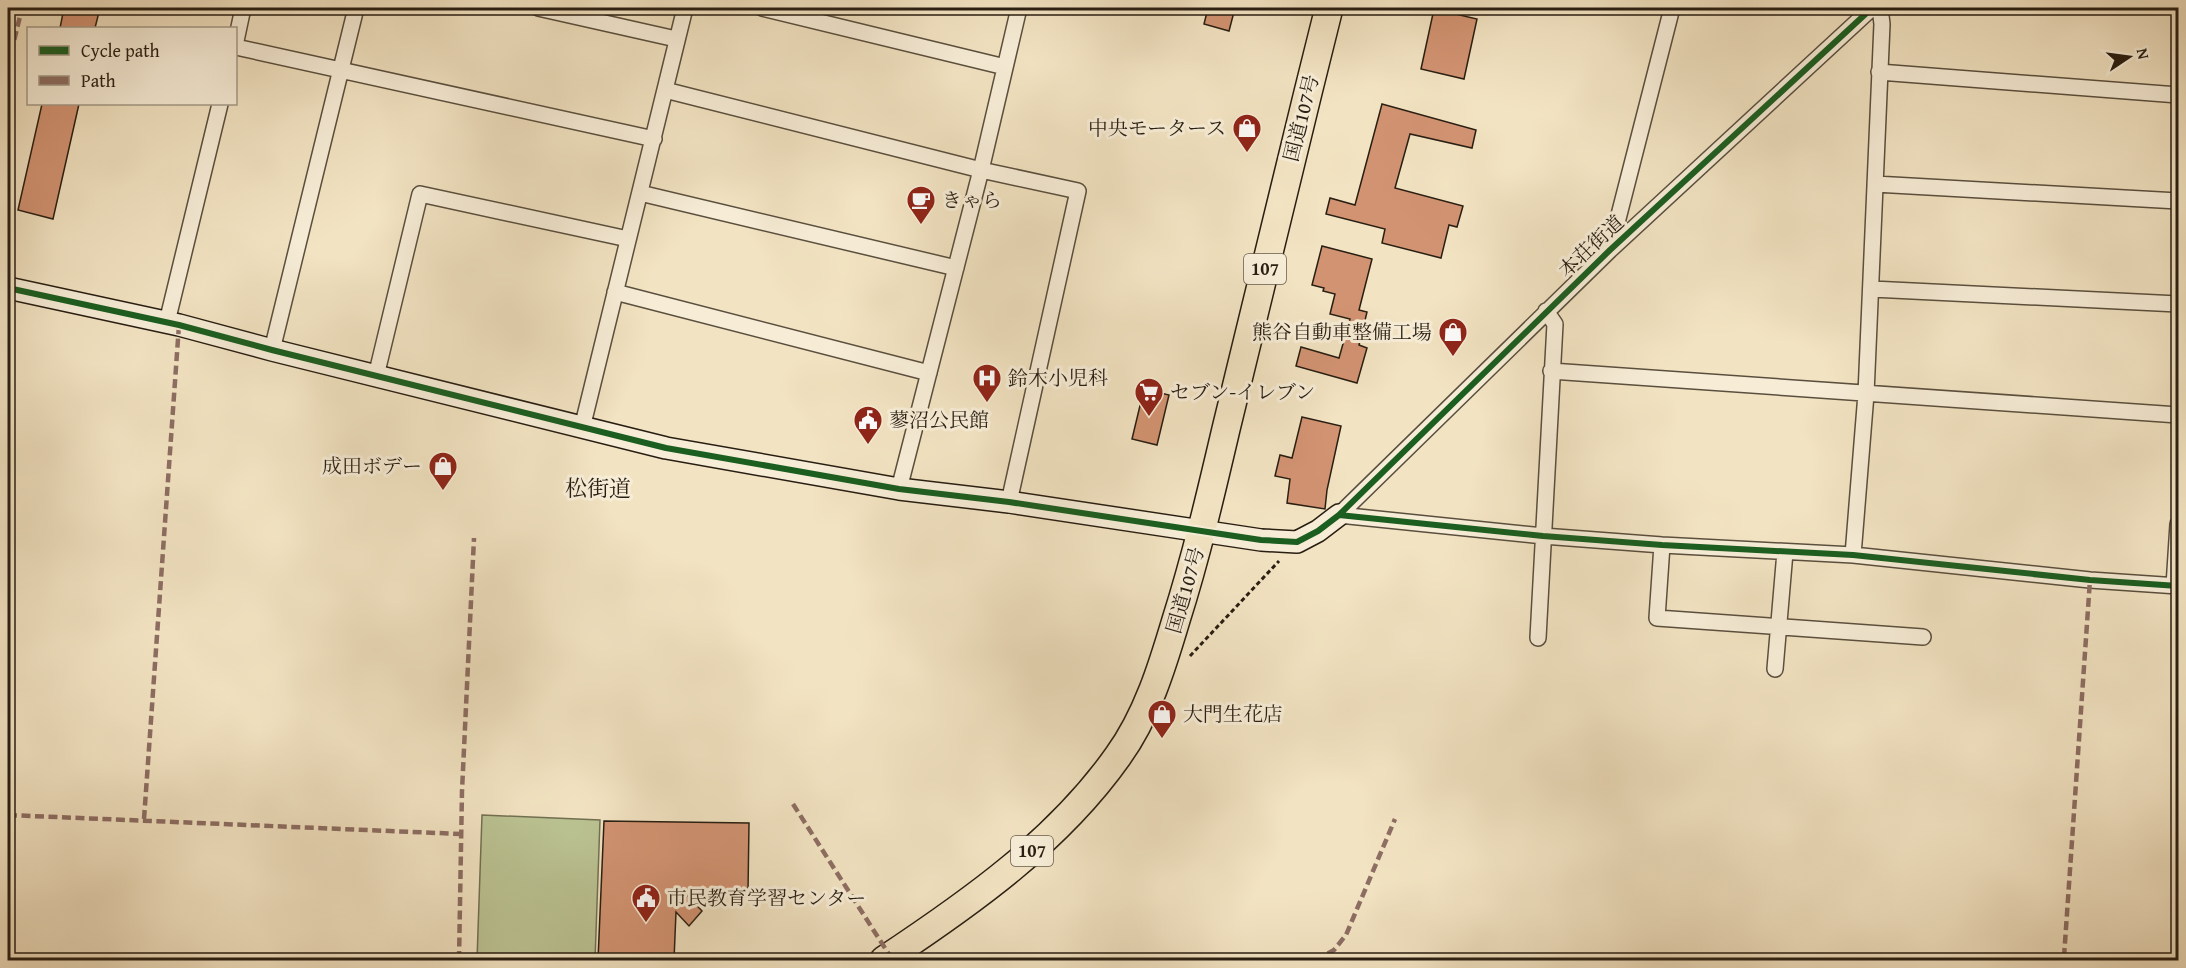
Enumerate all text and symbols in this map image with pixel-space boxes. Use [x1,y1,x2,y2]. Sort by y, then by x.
legend [27,27,237,105]
north arrow [2099,27,2159,87]
text: Cycle path [81,37,160,64]
text: N [2131,46,2157,62]
text: Path [81,67,116,94]
street label: 国道107号 [1276,71,1325,165]
shop icon: 中央モータース [1231,112,1263,154]
place label: 中央モータース [1088,113,1226,142]
cafe icon: きゃら [905,184,937,226]
place label: きゃら [942,185,1002,214]
street label: 本荘街道 [1552,208,1630,284]
road number: 107 [1244,254,1286,284]
shop icon: 熊谷自動車整備工場 [1437,316,1469,358]
place label: 熊谷自動車整備工場 [1252,317,1432,346]
hospital icon: 鈴木小児科 [971,362,1003,404]
place label: 鈴木小児科 [1008,363,1108,392]
supermarket icon: セブン-イレブン [1133,376,1165,418]
place label: セブン-イレブン [1170,377,1315,406]
public building icon: 蓼沼公民館 [852,404,884,446]
place label: 蓼沼公民館 [889,405,989,434]
shop icon: 成田ボデー [427,450,459,492]
place label: 成田ボデー [322,451,422,480]
district label: 松街道 [565,472,631,504]
street label: 国道107号 [1158,543,1211,637]
shop icon: 大門生花店 [1146,698,1178,740]
place label: 大門生花店 [1183,699,1283,728]
road number: 107 [1011,836,1053,866]
public building icon: 市民教育学習センター [630,882,662,924]
place label: 市民教育学習センター [667,883,866,912]

